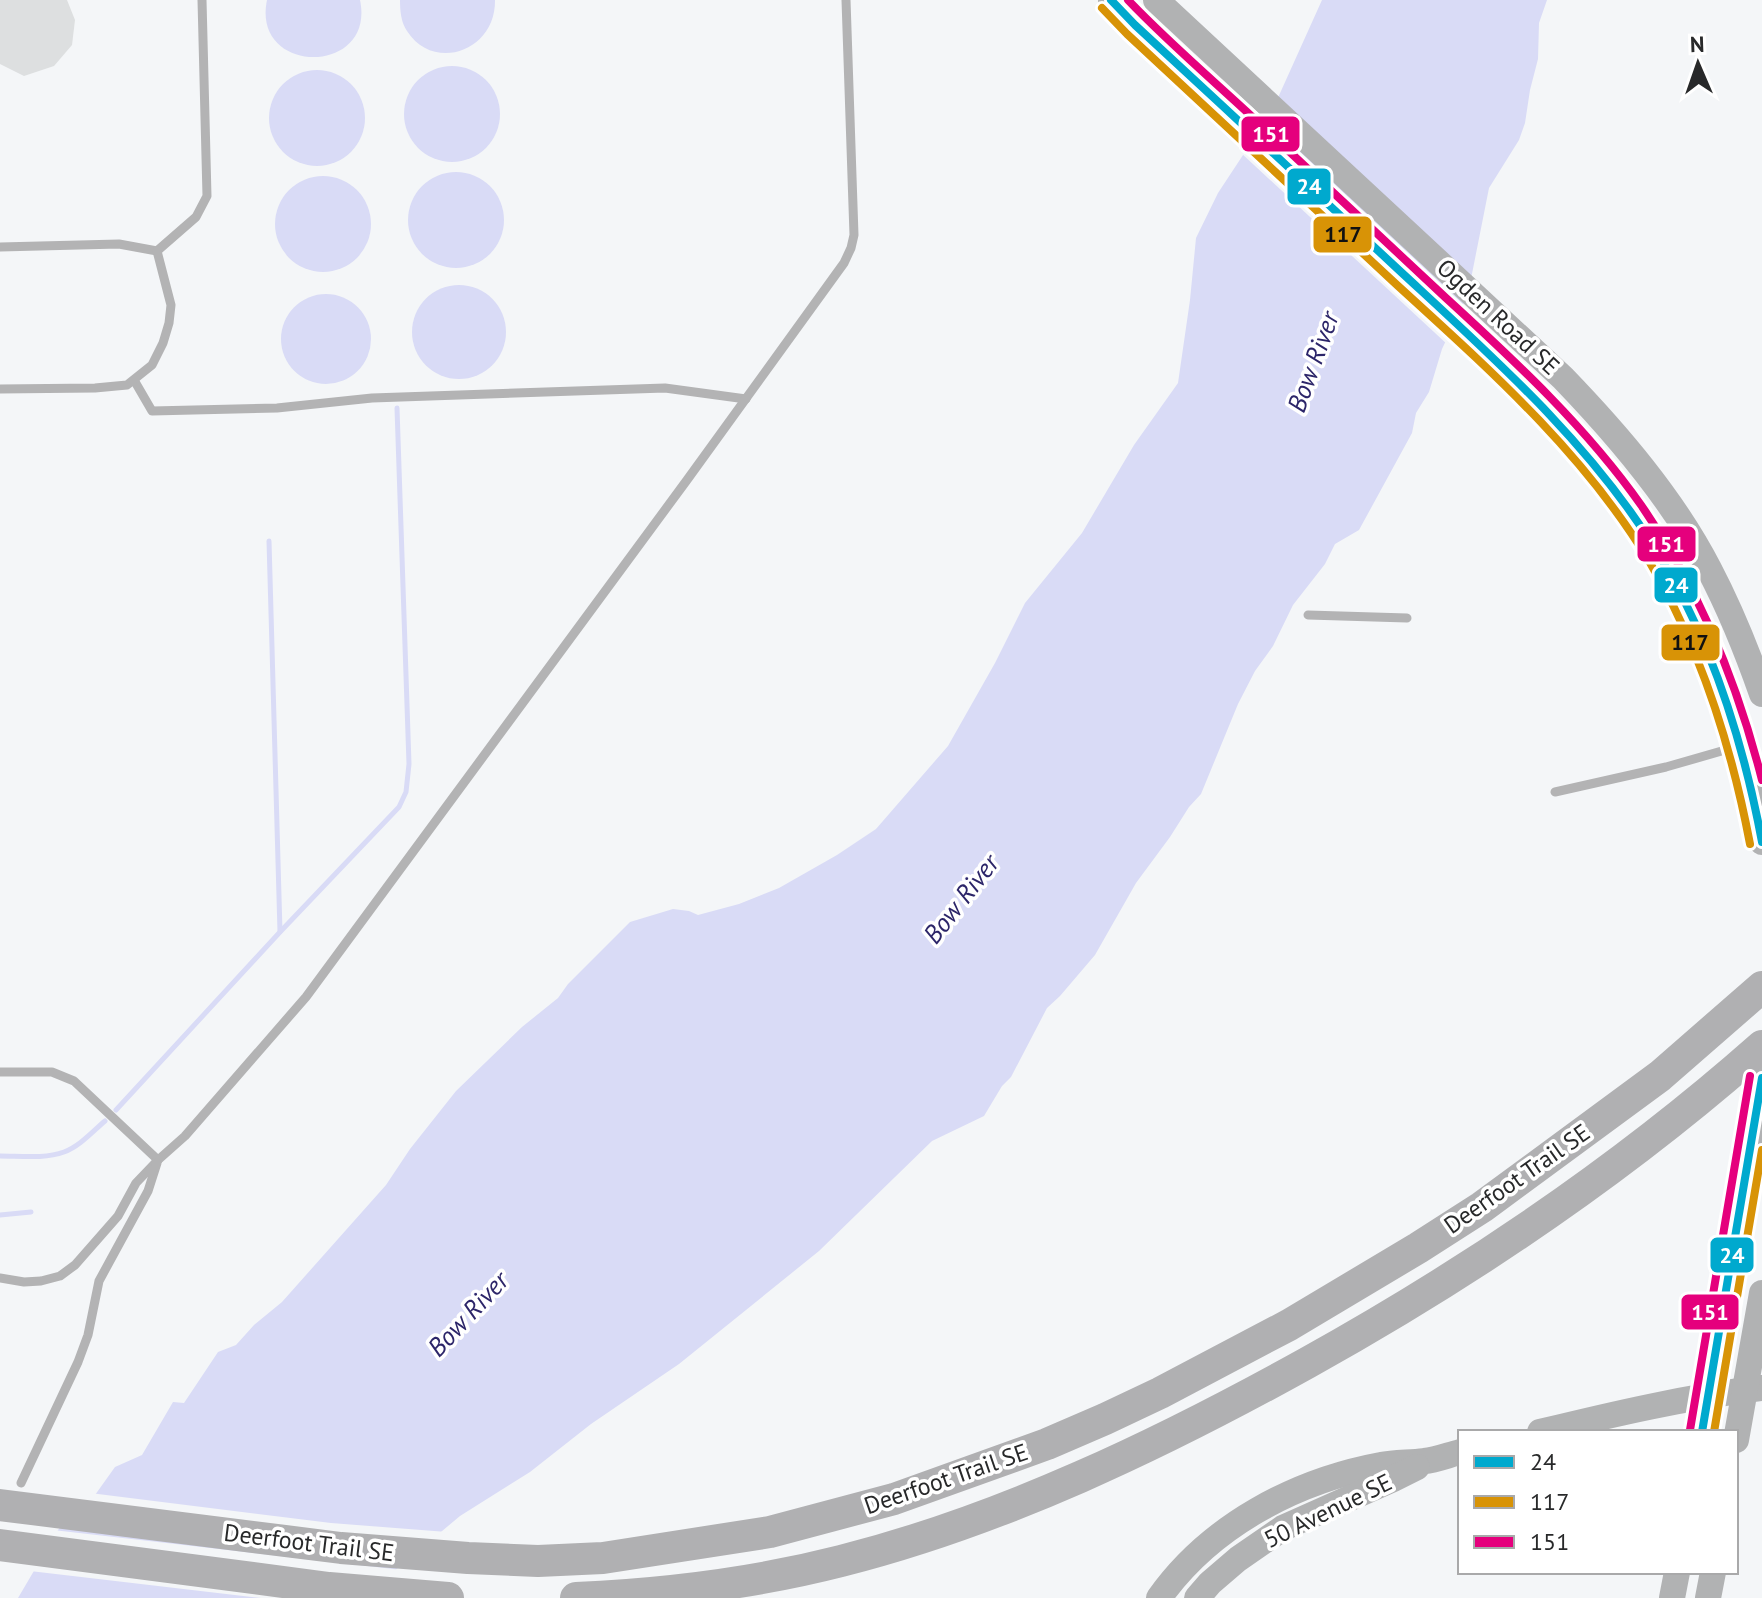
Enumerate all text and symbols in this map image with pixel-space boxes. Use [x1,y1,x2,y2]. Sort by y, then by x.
north arrow [1658,24,1738,104]
text: N [1690,30,1705,58]
line badge: 151 [1240,115,1301,153]
text: 151 [1252,120,1290,148]
line badge: 24 [1286,167,1332,206]
text: 24 [1297,172,1322,200]
line badge: 117 [1312,215,1373,254]
text: 117 [1324,220,1362,248]
street label: Ogden Road SE [1430,252,1566,381]
water label: Bow River [1279,306,1346,416]
line badge: 151 [1636,525,1697,563]
text: 151 [1647,530,1685,558]
line badge: 24 [1653,566,1699,604]
text: 24 [1664,571,1689,599]
line badge: 117 [1660,623,1721,662]
text: 117 [1671,628,1709,656]
water label: Bow River [916,846,1007,950]
street label: Deerfoot Trail SE [1438,1117,1596,1240]
line badge: 24 [1709,1236,1755,1274]
text: 24 [1720,1241,1745,1269]
water label: Bow River [420,1263,516,1363]
line badge: 151 [1680,1293,1740,1331]
text: 151 [1691,1298,1729,1326]
legend [1458,1430,1738,1574]
street label: Deerfoot Trail SE [860,1436,1032,1521]
text: 24 [1530,1446,1556,1477]
street label: 50 Avenue SE [1259,1466,1397,1555]
text: 117 [1530,1486,1569,1517]
street label: Deerfoot Trail SE [222,1517,396,1568]
text: 151 [1530,1526,1569,1557]

